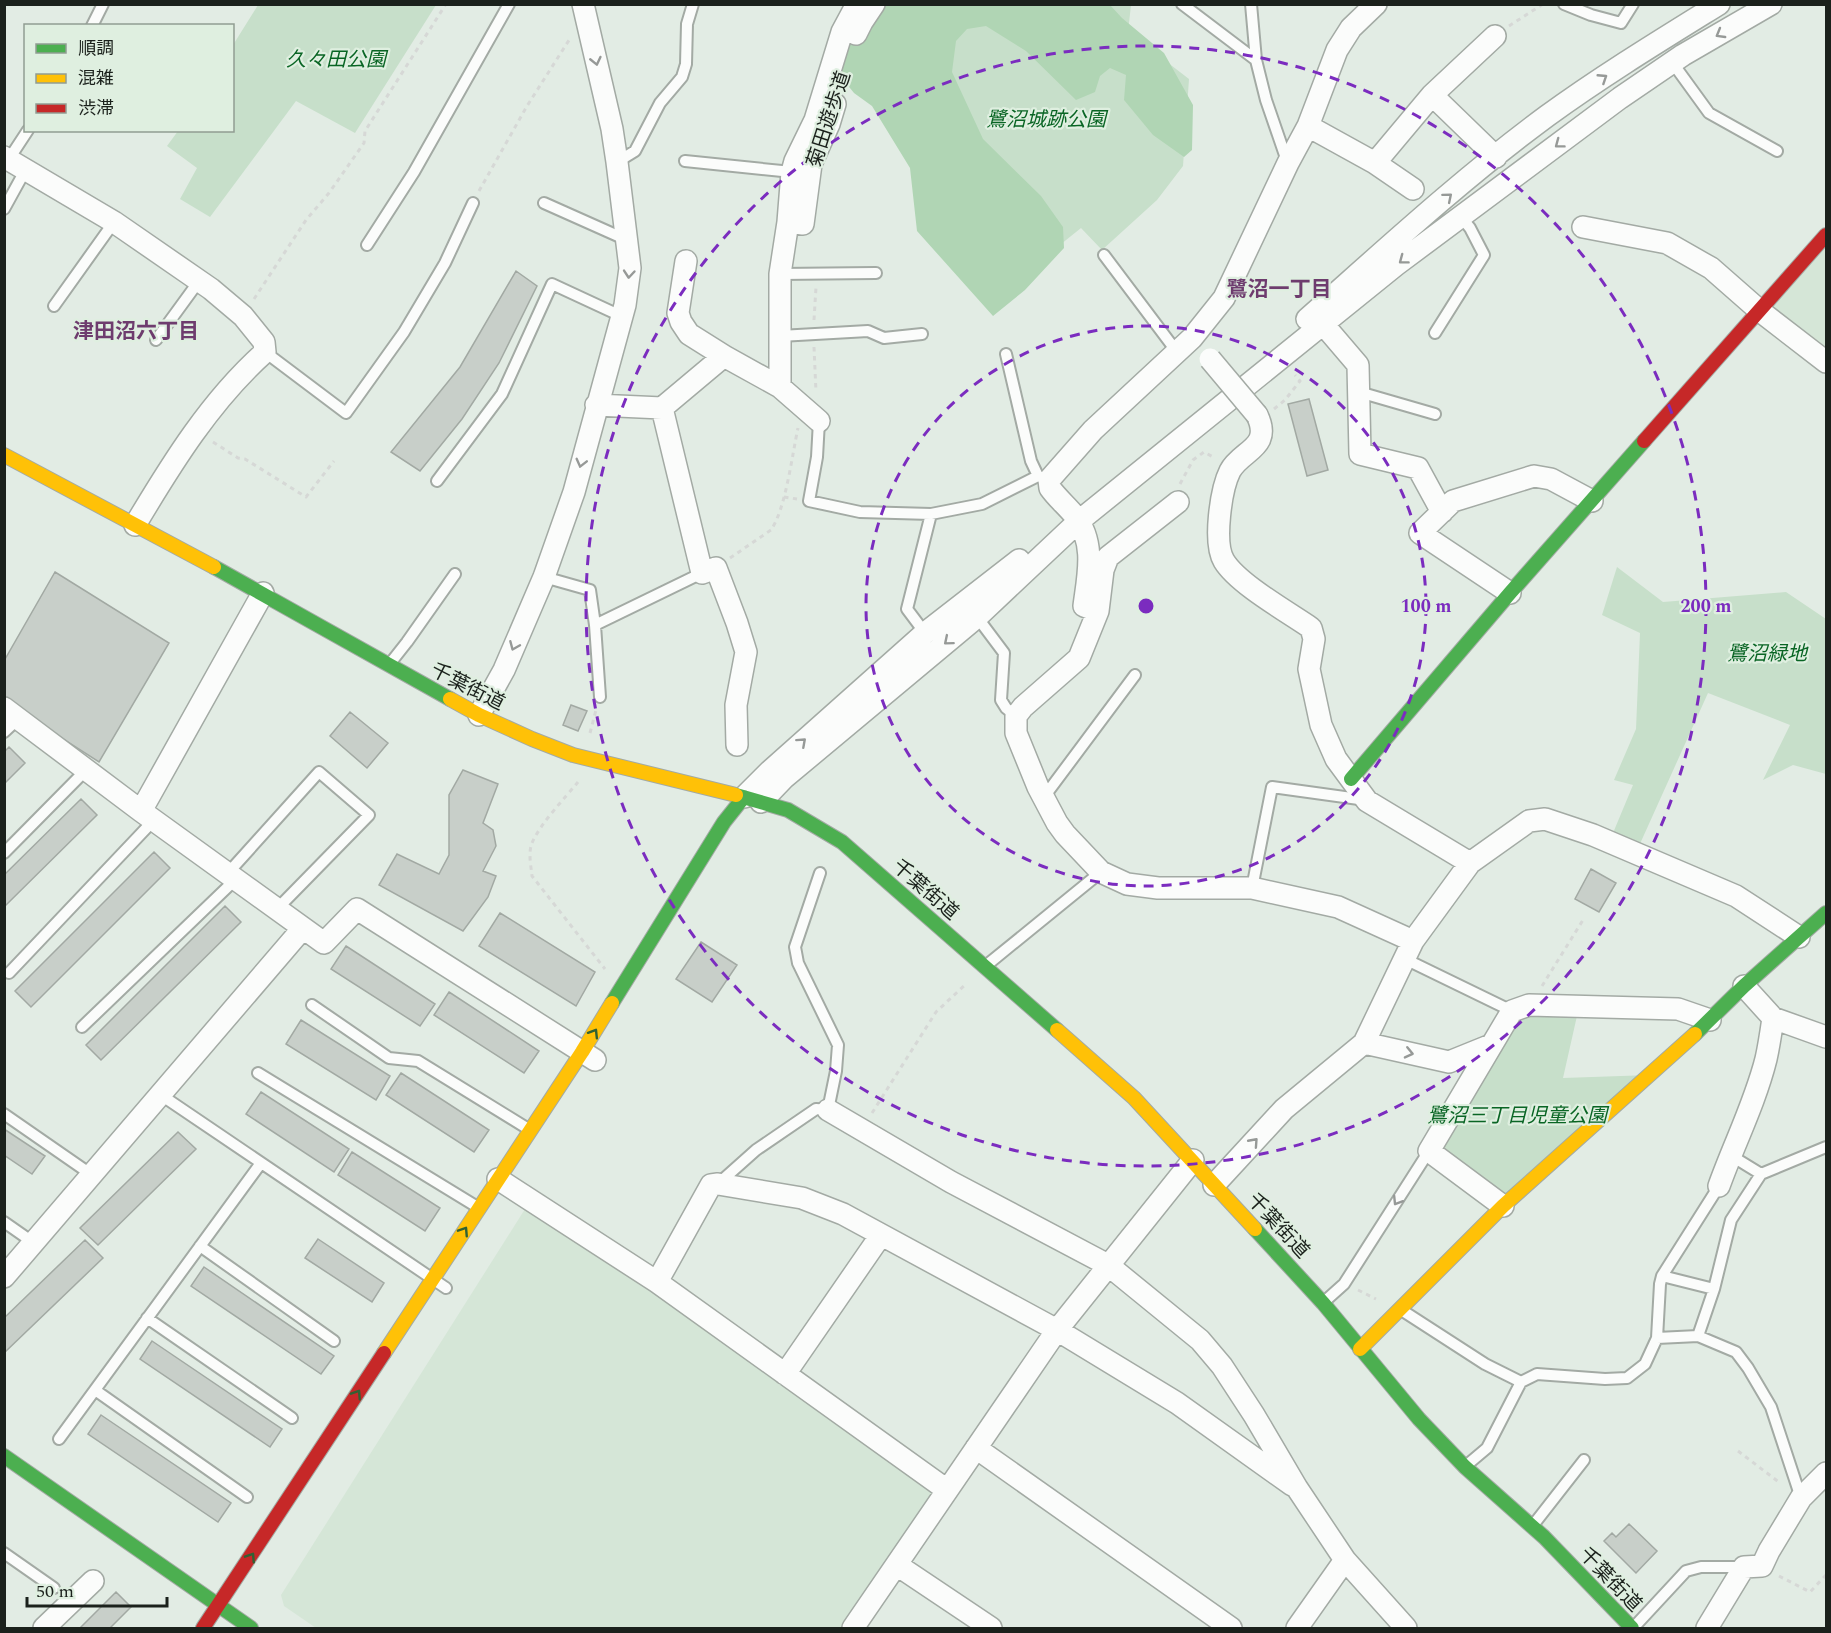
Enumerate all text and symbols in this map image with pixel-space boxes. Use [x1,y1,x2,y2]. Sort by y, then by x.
legend [24,24,234,132]
one-way arrow [1716,27,1726,38]
text: 順調 [78,35,114,62]
park label: 久々田公園 [286,45,389,75]
one-way arrow [589,56,602,66]
text: 混雑 [78,65,114,92]
street label: 菊田遊歩道 [799,67,859,171]
one-way arrow [1596,74,1607,85]
text: 渋滞 [78,95,114,122]
park label: 鷺沼城跡公園 [986,105,1109,135]
one-way arrow [1555,136,1566,147]
one-way arrow [1441,193,1452,204]
one-way arrow [1398,253,1409,264]
one-way arrow [623,270,636,279]
district label: 鷺沼一丁目 [1227,274,1332,306]
district label: 津田沼六丁目 [73,316,199,348]
one-way arrow [576,458,589,468]
text: 100 m [1400,593,1452,620]
text: 200 m [1680,593,1732,620]
centre of rings [1136,596,1156,616]
one-way arrow [944,634,955,645]
park label: 鷺沼緑地 [1727,639,1809,669]
one-way arrow [509,640,521,651]
street label: 千葉街道 [425,655,510,718]
one-way arrow [795,738,806,749]
street label: 千葉街道 [885,852,965,927]
one-way arrow [587,1029,598,1039]
one-way arrow [1404,1046,1414,1059]
park label: 鷺沼三丁目児童公園 [1427,1101,1610,1131]
one-way arrow [1247,1138,1258,1148]
street label: 千葉街道 [1240,1186,1317,1265]
one-way arrow [1393,1195,1405,1205]
one-way arrow [457,1227,468,1238]
one-way arrow [350,1390,362,1400]
street label: 千葉街道 [1572,1541,1649,1619]
one-way arrow [243,1553,255,1563]
scale bar [27,1570,166,1608]
text: 50 m [36,1578,74,1605]

